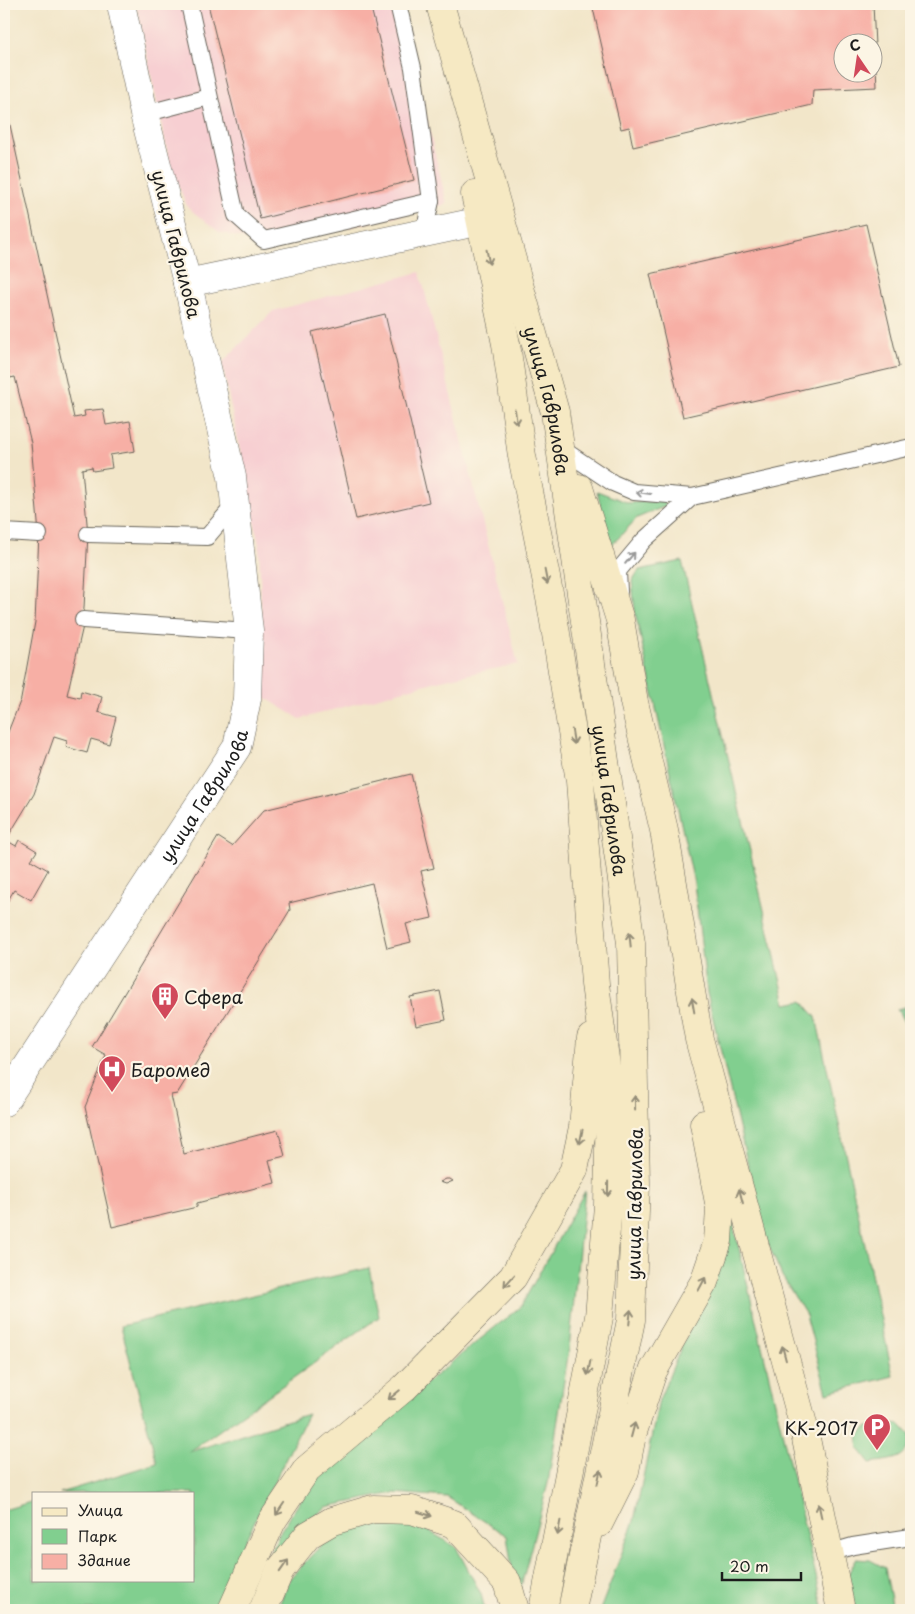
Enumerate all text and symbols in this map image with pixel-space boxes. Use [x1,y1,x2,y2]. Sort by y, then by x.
north arrow [832,32,882,82]
text: С [847,33,862,56]
street label: улица Гаврилова [145,167,209,322]
one-way arrow [484,249,494,265]
street label: улица Гаврилова [518,323,577,477]
one-way arrow [512,409,522,425]
one-way arrow [635,488,651,498]
one-way arrow [624,551,635,564]
one-way arrow [542,569,551,585]
street label: улица Гаврилова [586,723,635,878]
street label: улица Гаврилова [152,726,254,867]
one-way arrow [568,729,578,745]
one-way arrow [625,932,635,948]
building icon: Сфера [150,981,180,1020]
place label: Сфера [184,983,244,1010]
one-way arrow [688,997,698,1013]
hospital icon: Баромед [97,1054,127,1093]
place label: Баромед [131,1056,210,1083]
one-way arrow [630,1095,640,1111]
street label: улица Гаврилова [619,1127,649,1280]
one-way arrow [576,1129,585,1145]
one-way arrow [603,1181,613,1197]
one-way arrow [736,1189,746,1205]
one-way arrow [503,1274,515,1287]
one-way arrow [697,1277,707,1292]
one-way arrow [626,1310,635,1326]
one-way arrow [778,1345,788,1361]
one-way arrow [584,1360,593,1376]
one-way arrow [387,1390,400,1401]
parking icon: КК-2017 [862,1412,892,1451]
place label: КК-2017 [785,1414,858,1441]
one-way arrow [629,1423,639,1439]
one-way arrow [595,1469,604,1485]
legend [32,1492,195,1582]
text: Улица [78,1498,123,1521]
one-way arrow [274,1502,285,1516]
one-way arrow [815,1504,825,1520]
one-way arrow [416,1510,432,1520]
one-way arrow [553,1519,563,1535]
text: Парк [78,1524,117,1547]
text: Здание [78,1548,131,1571]
scale bar [722,1549,801,1581]
text: 20 m [730,1554,769,1577]
one-way arrow [279,1559,289,1573]

